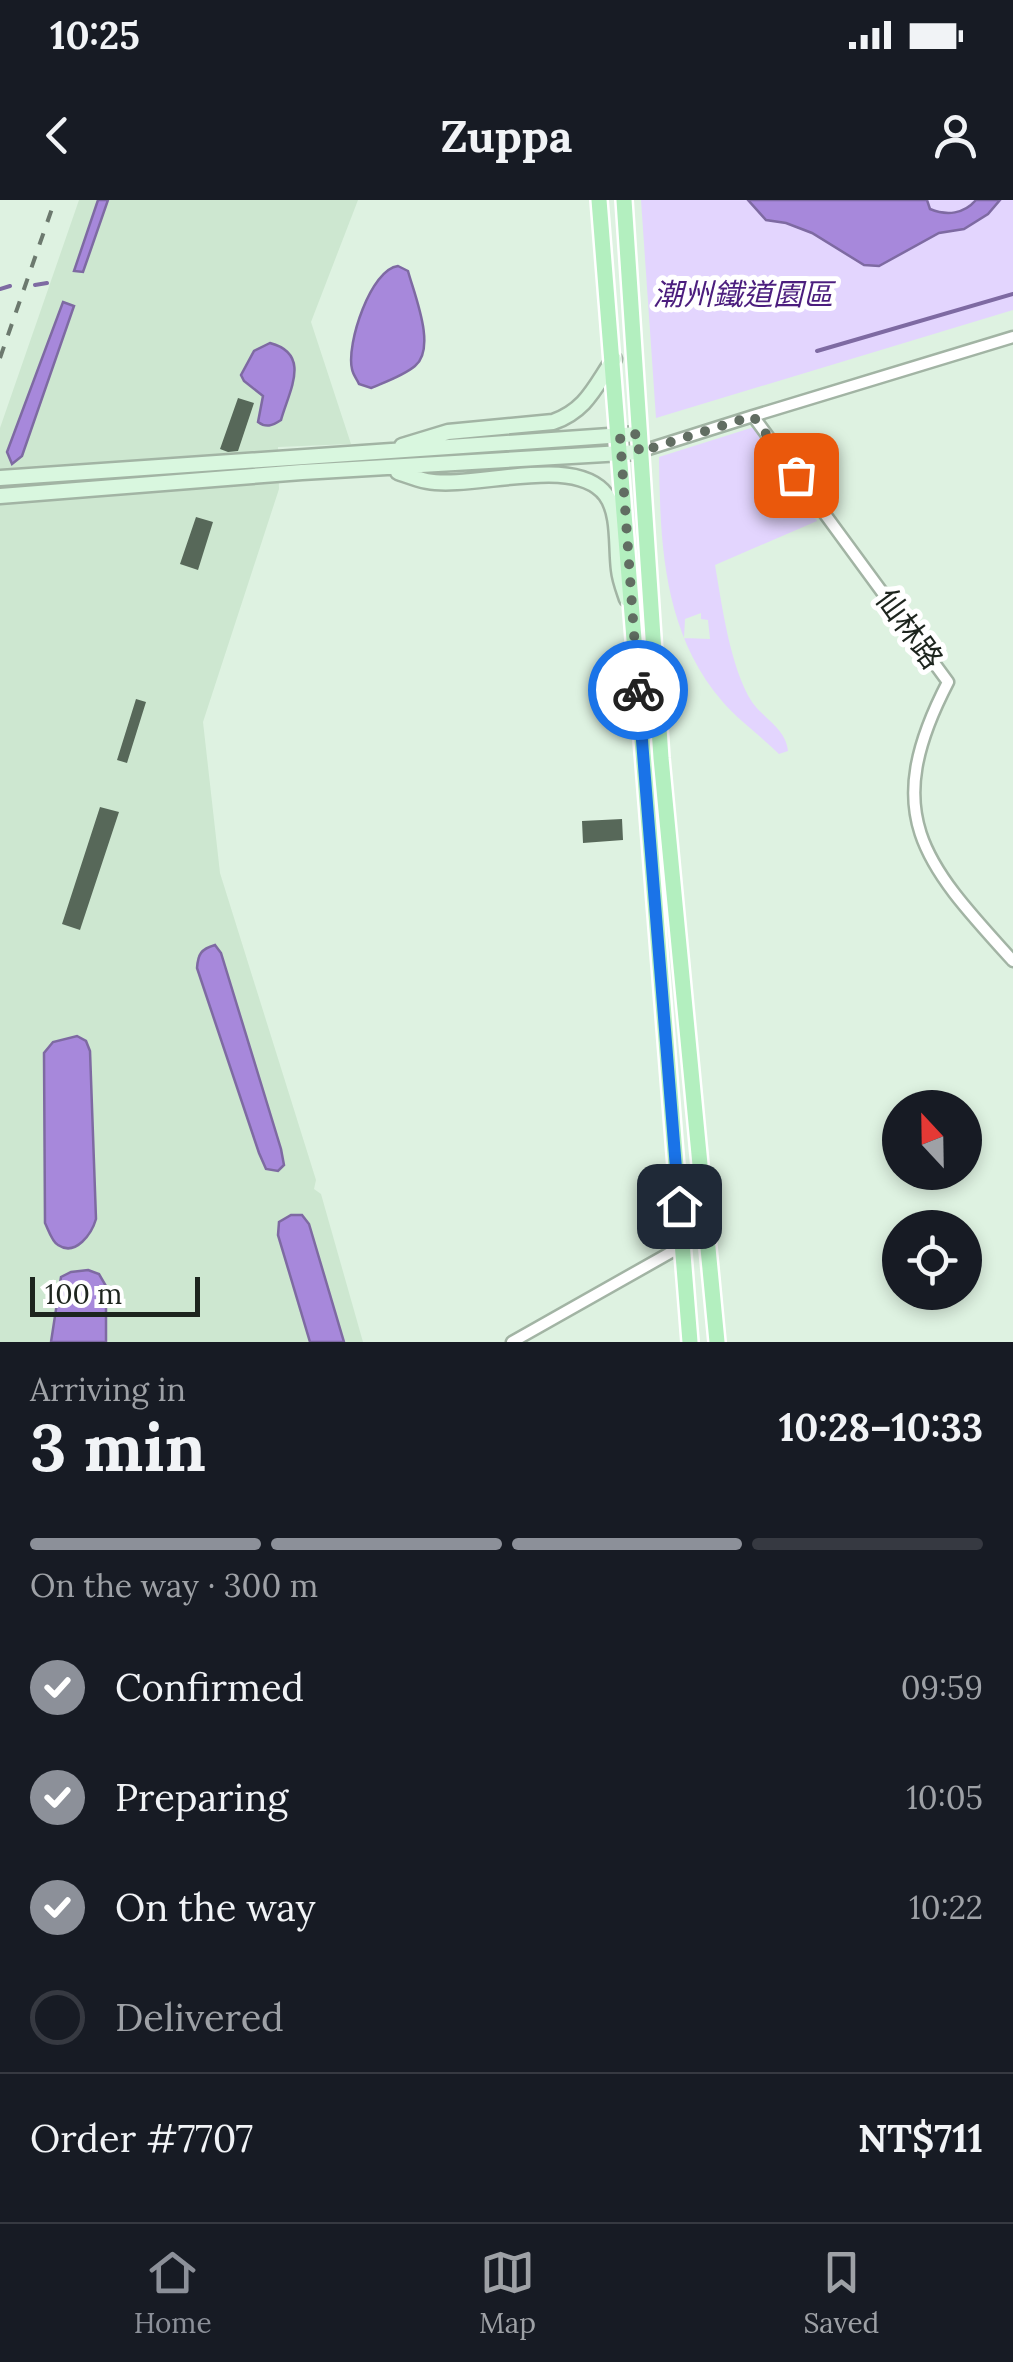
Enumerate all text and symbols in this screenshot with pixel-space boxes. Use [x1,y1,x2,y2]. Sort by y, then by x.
text: 10:25 [50,11,140,59]
text: Zuppa [441,107,572,164]
icon: back [30,108,85,163]
icon: person [928,108,983,163]
park label: 潮州鐵道園區 [653,275,837,313]
pin [754,433,839,518]
icon: bag [769,448,824,503]
street label: 仙林路 [868,581,952,676]
courier [588,640,688,740]
icon: bike [611,663,666,718]
north arrow [882,1090,982,1190]
map controls [882,1090,982,1310]
pin [637,1164,722,1249]
icon: home [652,1179,707,1234]
button: locate [882,1210,982,1310]
scale bar [30,1272,200,1316]
text: 100 m [45,1276,122,1312]
text: Arriving in [30,1369,186,1410]
text: 10:28–10:33 [779,1403,983,1451]
text: 3 min [30,1406,206,1489]
text: On the way · 300 m [30,1565,318,1606]
icon: check [30,1660,85,1715]
text: Confirmed [115,1663,304,1711]
text: 09:59 [901,1667,983,1708]
icon: check [30,1770,85,1825]
text: Preparing [115,1773,288,1821]
text: 10:05 [906,1777,983,1818]
icon: check [30,1880,85,1935]
text: On the way [115,1883,316,1931]
text: 10:22 [909,1887,983,1928]
text: Delivered [115,1993,284,2041]
text: Order #7707 [30,2114,253,2162]
text: NT$711 [858,2114,983,2162]
tab: Home [134,2245,212,2341]
tab: Map [479,2245,536,2341]
tab: Saved [803,2245,879,2341]

